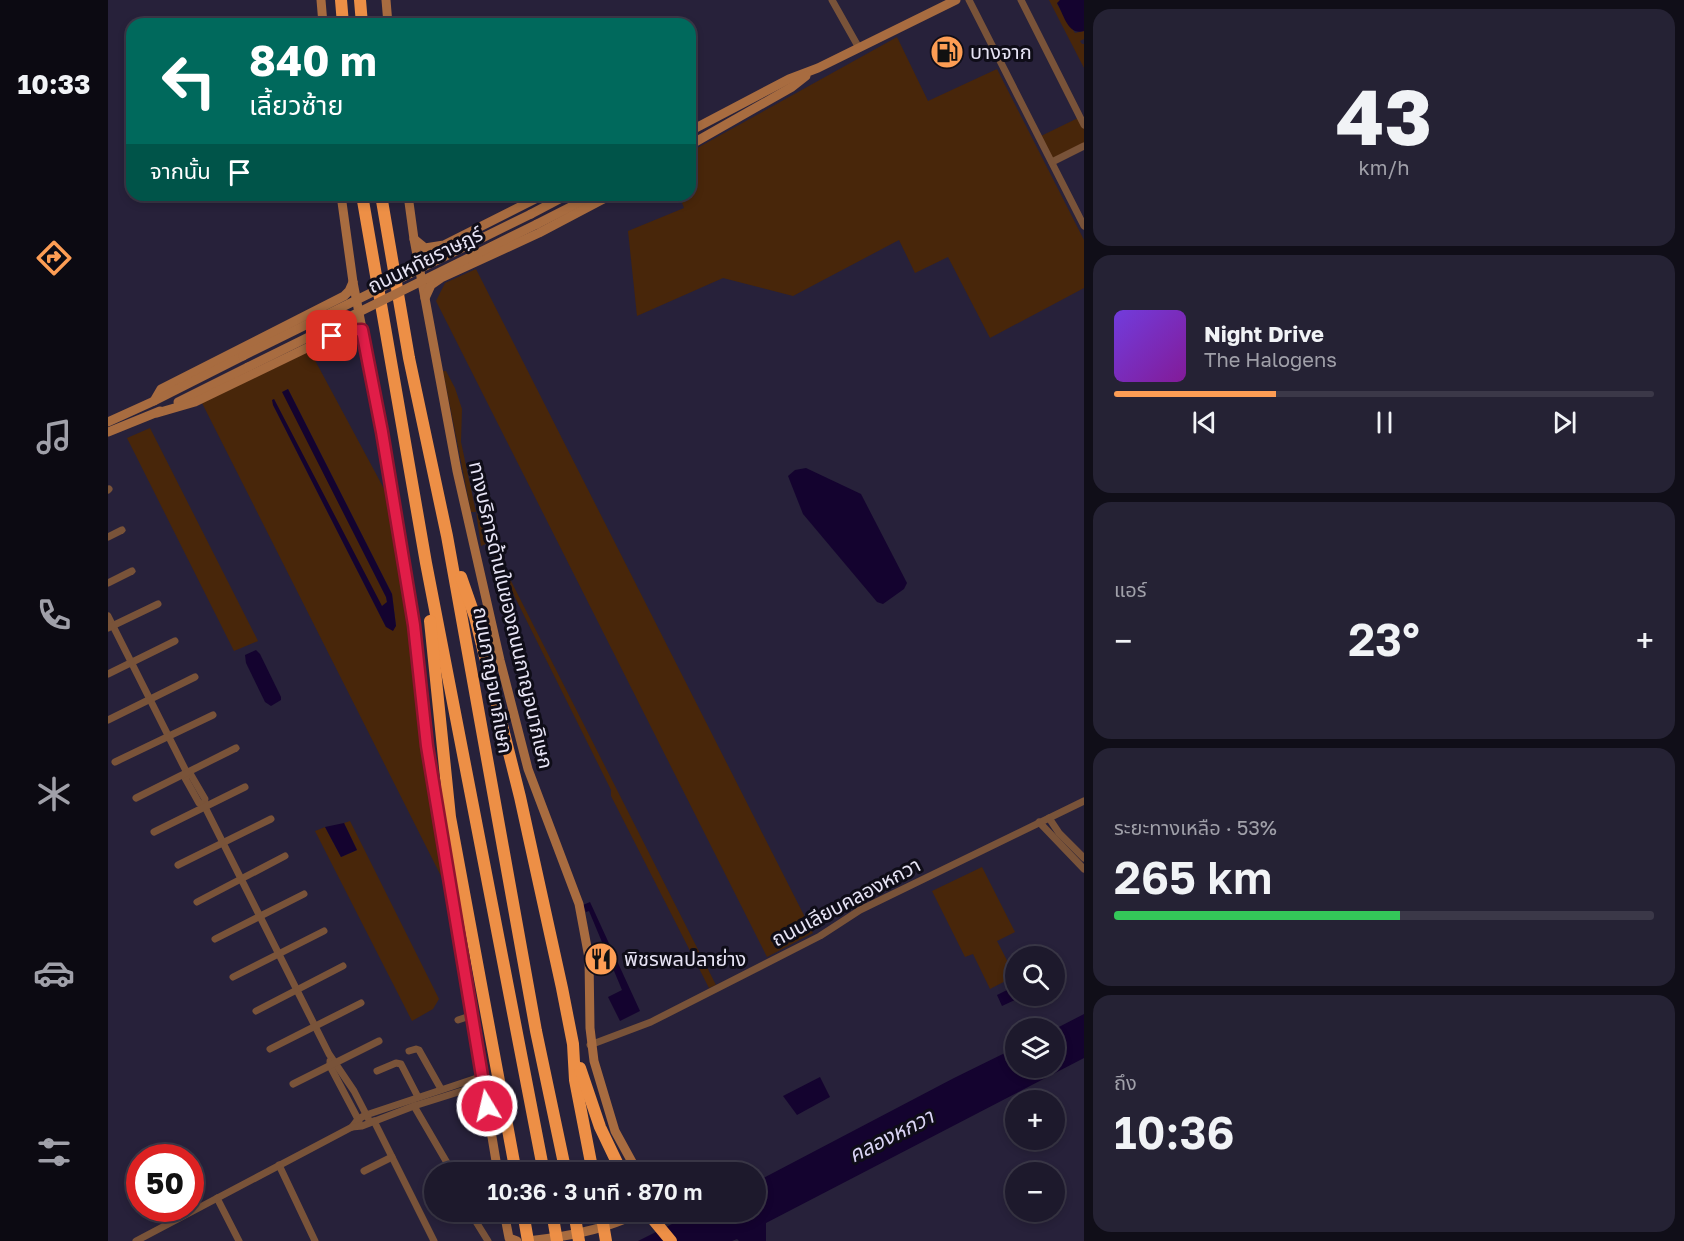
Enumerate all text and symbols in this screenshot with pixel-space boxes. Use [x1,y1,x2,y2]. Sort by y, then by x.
fuel station icon: บางจาก [929,34,965,70]
text: 840 m [249,35,377,85]
place label: บางจาก [970,39,1032,63]
icon: left [150,42,228,120]
text: 10:33 [17,68,91,100]
text: 43 [1336,69,1432,162]
text: เลี้ยวซ้าย [249,89,343,121]
text: km/h [1359,155,1409,179]
icon: arrive [223,156,256,189]
text: จากนั้น [150,157,211,184]
street label: ถนนหทัยราษฎร์ [363,221,487,297]
icon: directions [33,237,75,279]
pin [306,310,357,361]
icon: arrive [315,319,348,352]
text: Night Drive [1204,320,1324,347]
text: The Halogens [1204,347,1337,371]
icon: previous [1188,406,1221,439]
icon: pause [1368,406,1401,439]
icon: next [1548,406,1581,439]
icon: music [33,416,75,458]
street label: ทางบริการด้านในของถนนกาญจนาภิเษก [464,459,558,771]
text: แอร์ [1114,577,1146,601]
icon: phone [33,594,75,636]
street label: ถนนกาญจนาภิเษก [468,605,518,755]
text: 23° [1348,612,1420,666]
text: − [1114,621,1132,660]
text: + [1636,621,1654,660]
icon: climate [33,773,75,815]
text: ระยะทางเหลือ · 53% [1114,815,1277,839]
text: 265 km [1114,850,1273,904]
street label: ถนนเลียบคลองหกวา [767,852,924,951]
restaurant icon: พิชรพลปลาย่าง [583,941,619,977]
place label: พิชรพลปลาย่าง [624,946,746,970]
map controls [1005,946,1065,1222]
button: search [1005,946,1065,1006]
icon: car [33,952,75,994]
button: layers [1005,1018,1065,1078]
text: ถึง [1114,1070,1137,1094]
position arrow [455,1074,519,1138]
button: + [1005,1090,1065,1150]
water label: คลองหกวา [844,1102,939,1168]
text: 10:36 [1114,1105,1235,1159]
icon: filters [33,1131,75,1173]
speed limit sign: 50 [126,1144,204,1222]
button: − [1005,1162,1065,1222]
text: 10:36 · 3 นาที · 870 m [487,1178,703,1205]

